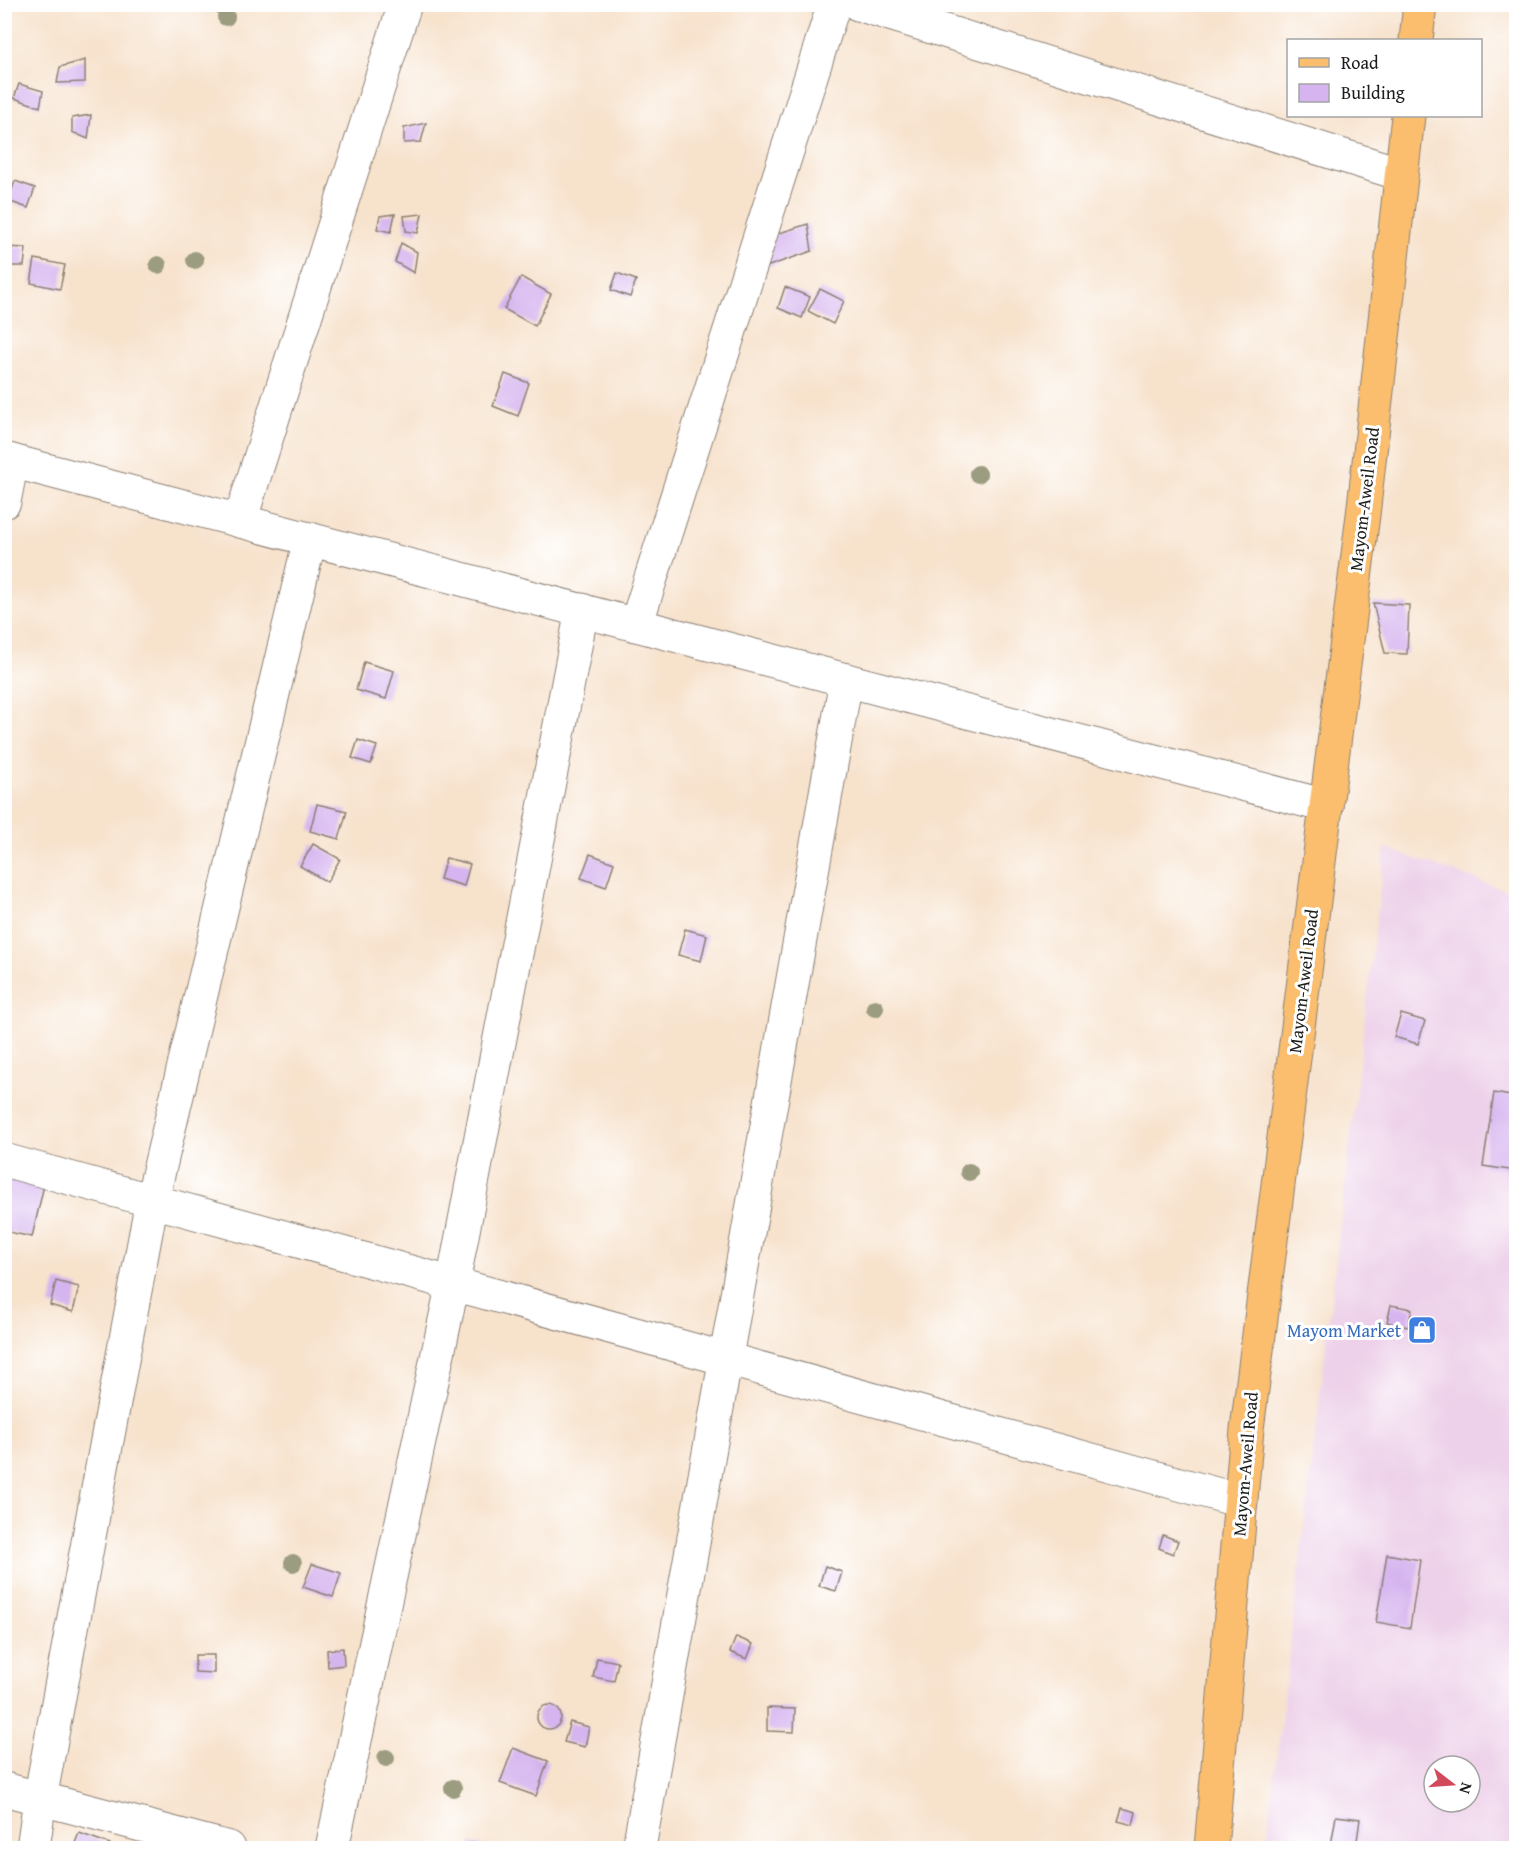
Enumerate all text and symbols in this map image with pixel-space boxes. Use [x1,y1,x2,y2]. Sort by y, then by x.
legend [1287,39,1482,117]
text: Road [1341,49,1379,76]
text: Building [1341,79,1405,106]
street label: Mayom-Aweil Road [1342,425,1386,572]
street label: Mayom-Aweil Road [1281,907,1325,1054]
shop icon: Mayom Market [1406,1314,1438,1346]
place label: Mayom Market [1287,1317,1402,1344]
street label: Mayom-Aweil Road [1225,1390,1265,1537]
north arrow [1422,1754,1482,1814]
text: N [1453,1780,1479,1797]

